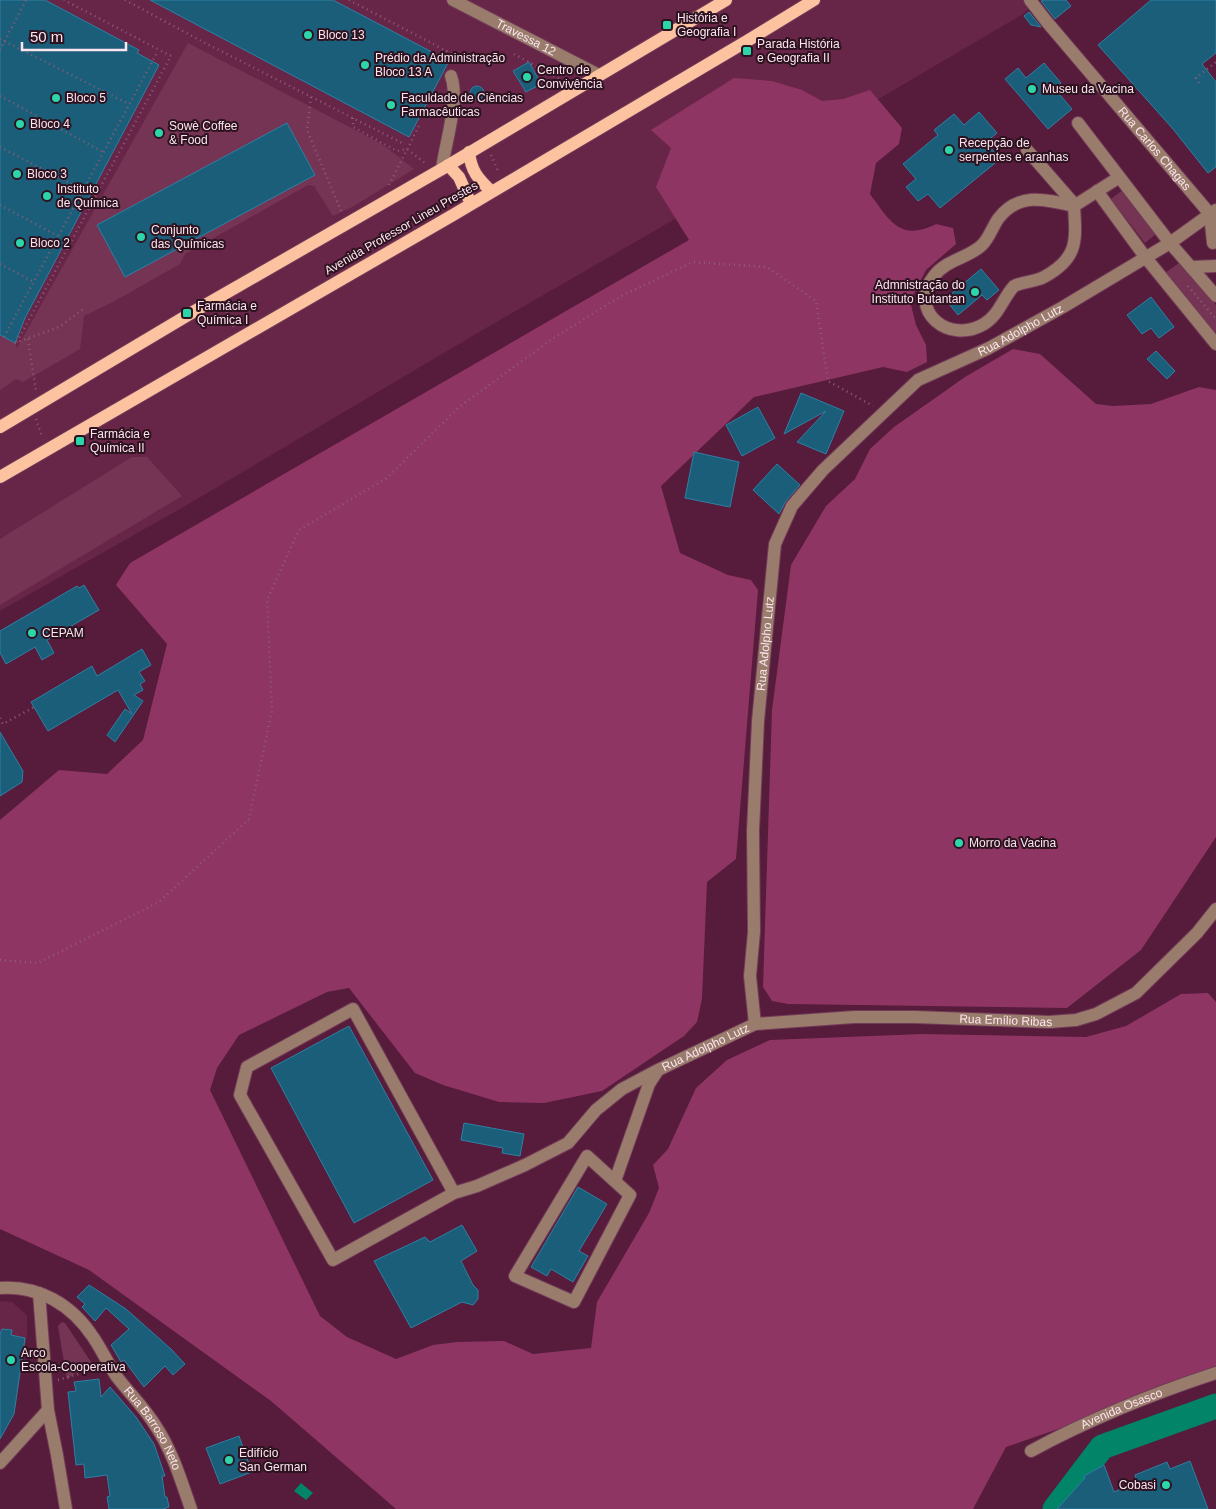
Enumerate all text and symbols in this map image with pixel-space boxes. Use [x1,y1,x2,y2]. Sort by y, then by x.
place label: História e Geografia I [677,11,736,39]
street label: Travessa 12 [494,16,559,59]
marker: História e Geografia I [661,19,673,31]
scale bar [22,20,126,52]
text: 50 m [30,28,63,45]
place label: Bloco 13 [318,28,365,42]
marker: Bloco 13 [302,29,314,41]
place label: Parada História e Geografia II [757,37,840,65]
marker: Parada História e Geografia II [741,45,753,57]
place label: Prédio da Administração Bloco 13 A [375,51,505,79]
marker: Prédio da Administração Bloco 13 A [359,59,371,71]
place label: Centro de Convivência [537,63,603,91]
marker: Centro de Convivência [521,71,533,83]
place label: Museu da Vacina [1042,82,1134,96]
marker: Museu da Vacina [1026,83,1038,95]
place label: Bloco 5 [66,91,106,105]
place label: Faculdade de Ciências Farmacêuticas [401,91,523,119]
marker: Bloco 5 [50,92,62,104]
marker: Faculdade de Ciências Farmacêuticas [385,99,397,111]
street label: Rua Carlos Chagas [1115,104,1194,193]
place label: Bloco 4 [30,117,70,131]
marker: Bloco 4 [14,118,26,130]
place label: Sowè Coffee & Food [169,119,238,147]
marker: Sowè Coffee & Food [153,127,165,139]
place label: Recepção de serpentes e aranhas [959,136,1068,164]
marker: Recepção de serpentes e aranhas [943,144,955,156]
place label: Bloco 3 [27,167,67,181]
marker: Bloco 3 [11,168,23,180]
street label: Avenida Professor Lineu Prestes [322,178,480,278]
place label: Instituto de Química [57,182,119,210]
marker: Instituto de Química [41,190,53,202]
place label: Conjunto das Químicas [151,223,224,251]
marker: Conjunto das Químicas [135,231,147,243]
place label: Bloco 2 [30,236,70,250]
marker: Bloco 2 [14,237,26,249]
place label: Admnistração do Instituto Butantan [872,278,965,306]
marker: Admnistração do Instituto Butantan [969,286,981,298]
place label: Farmácia e Química I [197,299,257,327]
street label: Rua Adolpho Lutz [976,301,1065,359]
marker: Farmácia e Química I [181,307,193,319]
place label: Farmácia e Química II [90,427,150,455]
marker: Farmácia e Química II [74,435,86,447]
street label: Rua Adolpho Lutz [754,596,777,692]
place label: CEPAM [42,626,84,640]
marker: CEPAM [26,627,38,639]
place label: Morro da Vacina [969,836,1056,850]
marker: Morro da Vacina [953,837,965,849]
street label: Rua Emílio Ribas [959,1012,1053,1029]
street label: Rua Adolpho Lutz [660,1021,751,1074]
place label: Arco Escola-Cooperativa [21,1346,126,1374]
marker: Arco Escola-Cooperativa [5,1354,17,1366]
street label: Rua Barroso Neto [121,1384,184,1472]
street label: Avenida Osasco [1078,1385,1165,1432]
place label: Edifício San German [239,1446,307,1474]
marker: Edifício San German [223,1454,235,1466]
place label: Cobasi [1119,1478,1156,1492]
marker: Cobasi [1160,1479,1172,1491]

